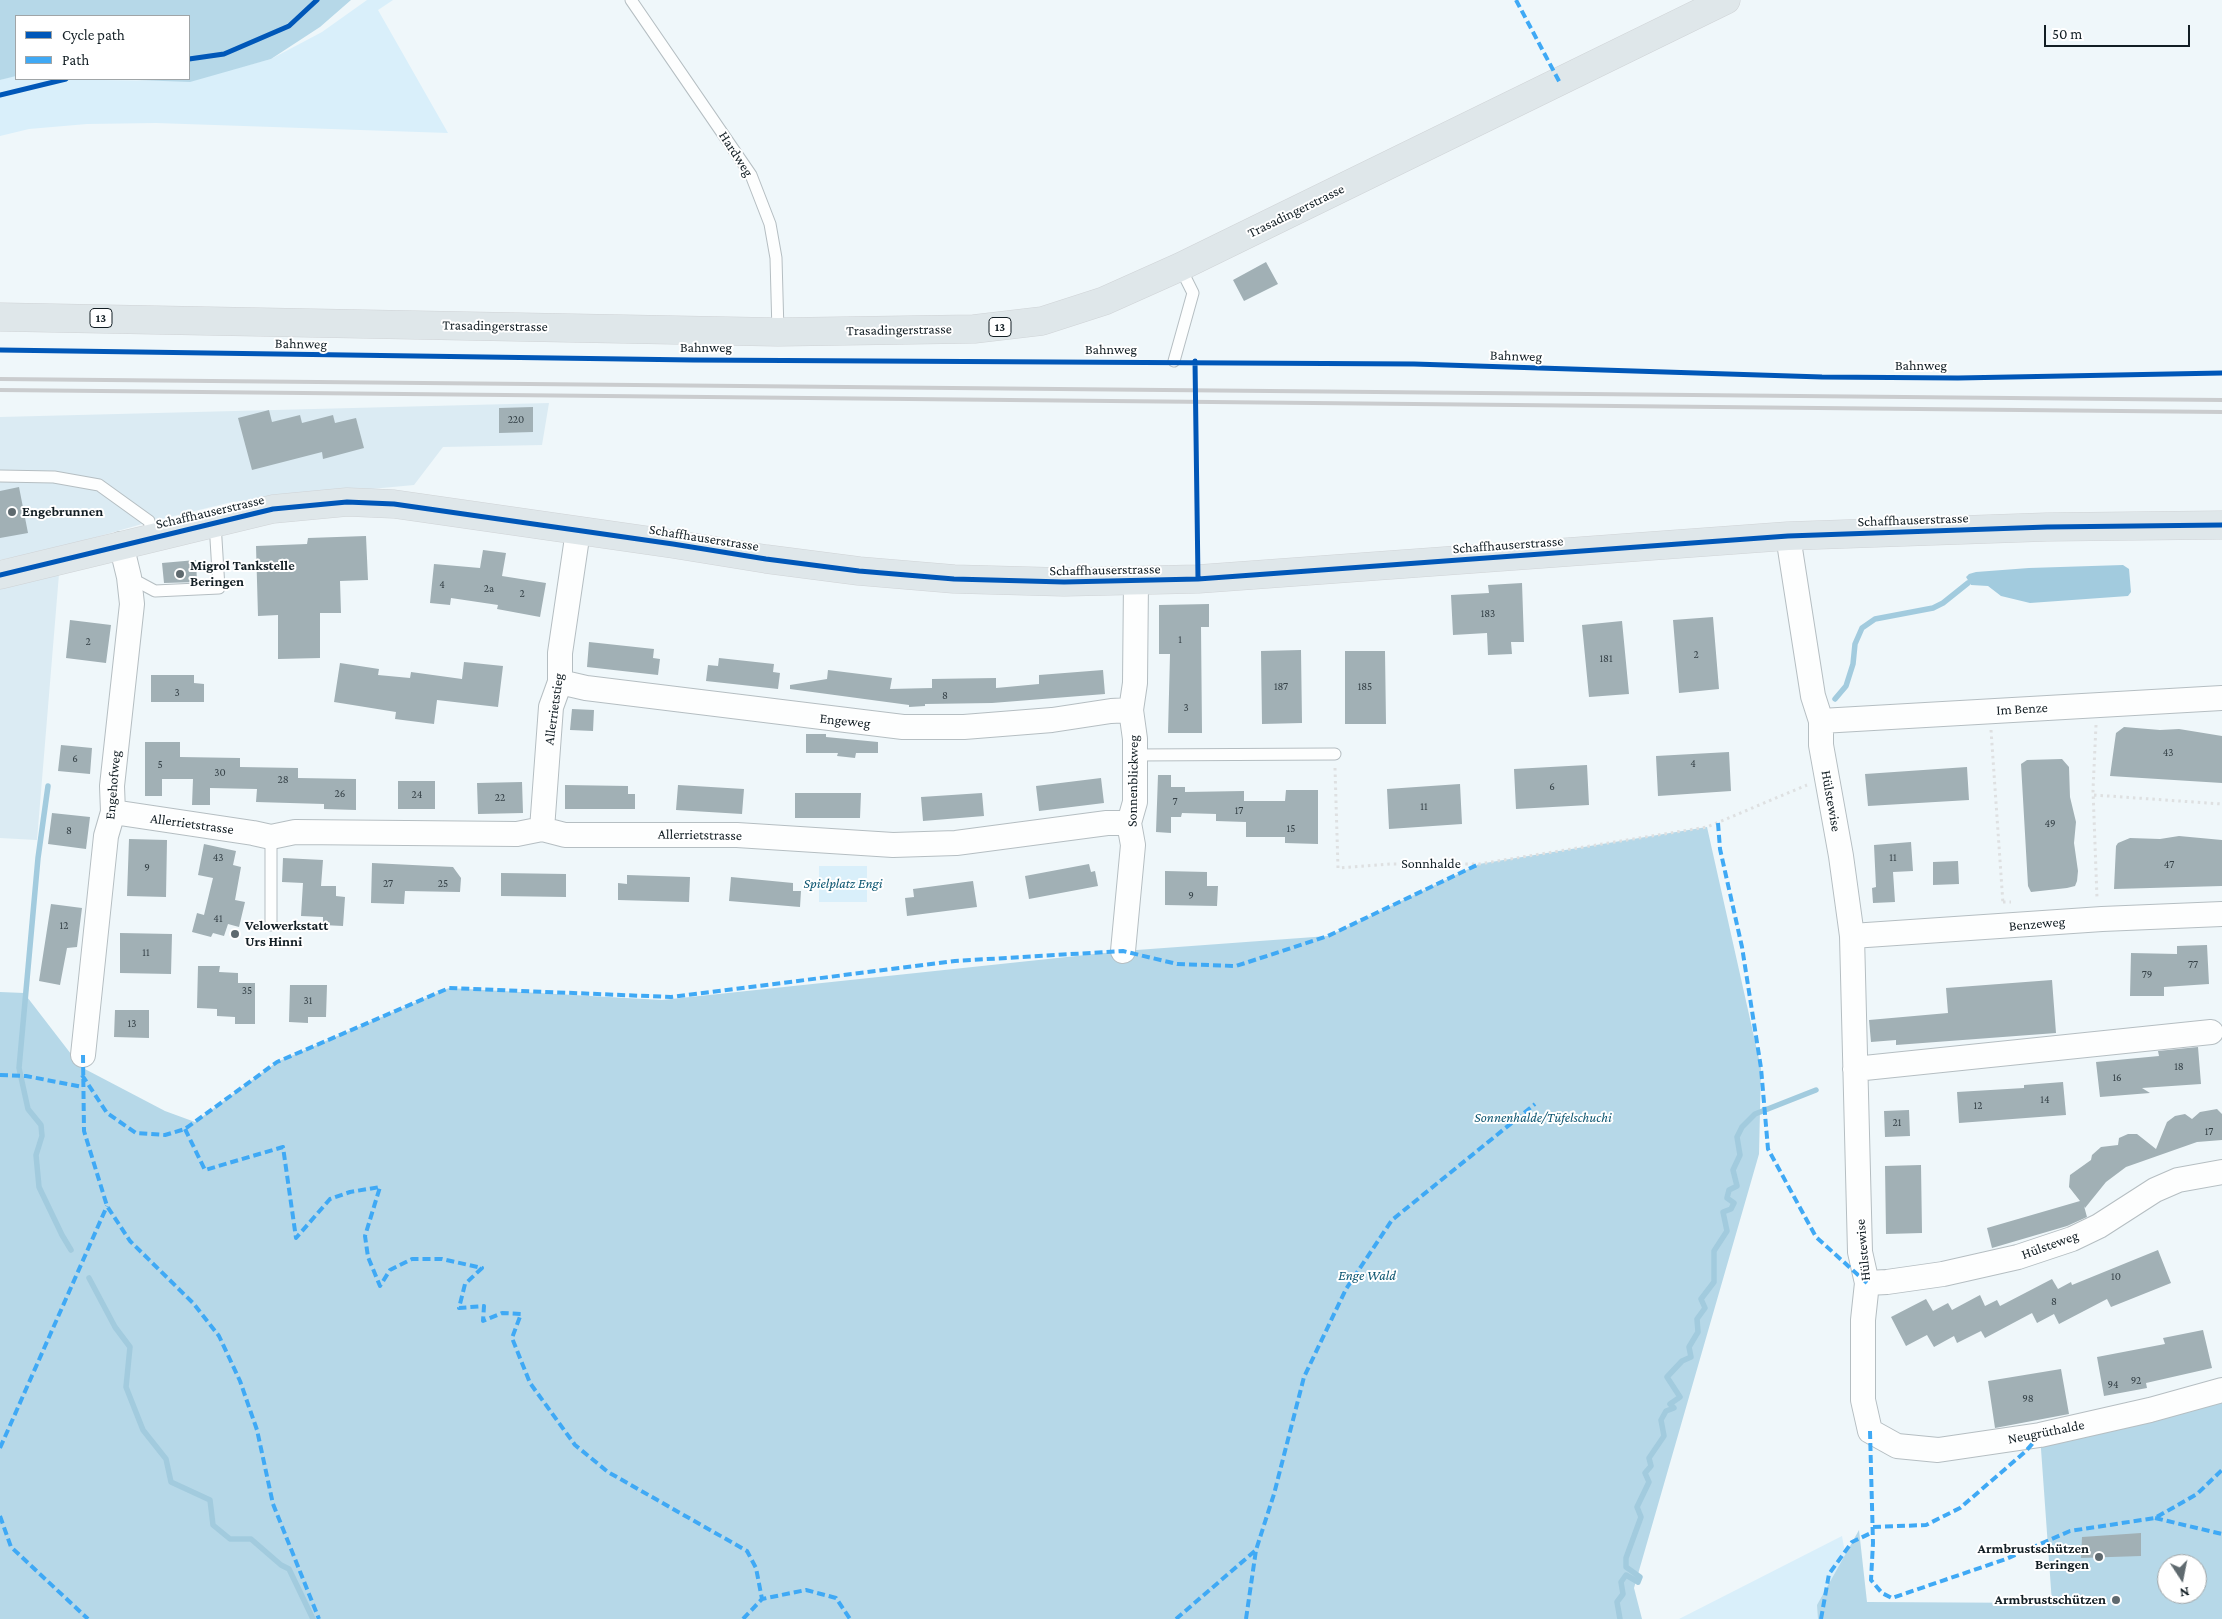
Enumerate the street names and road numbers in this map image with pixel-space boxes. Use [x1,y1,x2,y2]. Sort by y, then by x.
street label: Hardweg [715,128,757,180]
street label: Trasadingerstrasse [1245,180,1347,242]
road number: 13 [90,308,112,328]
street label: Trasadingerstrasse [442,317,548,335]
road number: 13 [989,318,1011,337]
street label: Trasadingerstrasse [846,321,952,339]
street label: Bahnweg [275,335,327,353]
street label: Bahnweg [680,340,732,356]
street label: Bahnweg [1085,342,1137,358]
street label: Bahnweg [1490,347,1542,365]
street label: Bahnweg [1895,358,1947,374]
street label: Schaffhauserstrasse [154,491,266,533]
street label: Schaffhauserstrasse [1857,510,1969,530]
street label: Schaffhauserstrasse [648,521,760,555]
street label: Schaffhauserstrasse [1452,533,1564,557]
street label: Schaffhauserstrasse [1049,561,1161,579]
street label: Allerrietstieg [541,672,567,746]
street label: Im Benze [1996,699,2048,719]
street label: Engeweg [819,710,871,732]
street label: Sonnenblickweg [1124,735,1142,827]
street label: Engehofweg [102,750,124,820]
street label: Hülstewise [1817,769,1845,833]
street label: Allerrietstrasse [149,810,235,838]
street label: Allerrietstrasse [658,826,742,844]
street label: Sonnhalde [1401,856,1461,872]
street label: Benzeweg [2008,913,2066,935]
street label: Hülstewise [1852,1218,1874,1282]
street label: Hülsteweg [2019,1227,2081,1263]
street label: Neugrüthalde [2006,1416,2086,1448]

